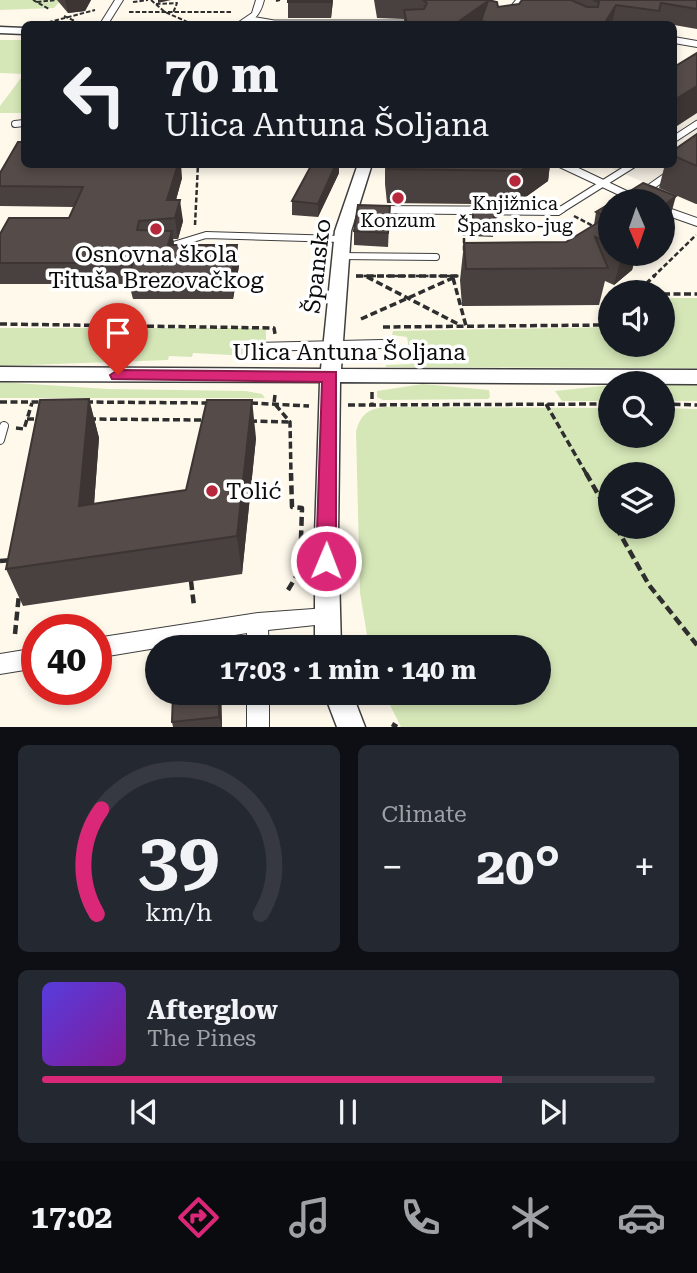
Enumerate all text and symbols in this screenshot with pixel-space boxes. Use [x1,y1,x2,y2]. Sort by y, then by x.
text: 70 m [164,47,279,104]
icon: left [49,49,140,140]
text: Ulica Antuna Šoljana [164,106,489,144]
marker: Knjižnica Špansko-jug [507,173,523,189]
north arrow [598,189,676,266]
map controls [598,189,675,539]
marker: Konzum [390,190,406,206]
place label: Knjižnica Špansko-jug [457,192,573,237]
place label: Konzum [360,209,436,232]
street label: Špansko [298,217,337,315]
marker: Osnovna škola Tituša Brezovačkog [148,221,164,237]
place label: Osnovna škola Tituša Brezovačkog [48,241,264,294]
button: sound [598,280,675,357]
pin [88,303,148,375]
icon: arrive [99,314,137,352]
street label: Ulica Antuna Šoljana [232,339,466,366]
button: search [598,371,675,448]
button: layers [598,462,675,539]
place label: Tolić [226,478,281,505]
marker: Tolić [204,483,220,499]
position arrow [289,524,363,598]
speed limit sign: 40 [21,614,112,705]
text: 17:03 · 1 min · 140 m [220,655,476,685]
text: Climate [382,801,467,828]
text: 39 [138,818,220,903]
text: 20° [476,836,560,897]
text: − [382,845,403,889]
text: + [634,845,655,889]
text: km/h [145,898,212,927]
text: Afterglow [147,995,278,1025]
text: The Pines [147,1025,256,1052]
icon: previous [125,1093,163,1131]
icon: pause [329,1093,367,1131]
icon: next [534,1093,572,1131]
icon: directions [174,1193,223,1242]
icon: music [285,1193,334,1242]
icon: phone [396,1193,445,1242]
icon: climate [506,1193,555,1242]
icon: car [617,1193,666,1242]
text: 17:02 [31,1198,113,1236]

